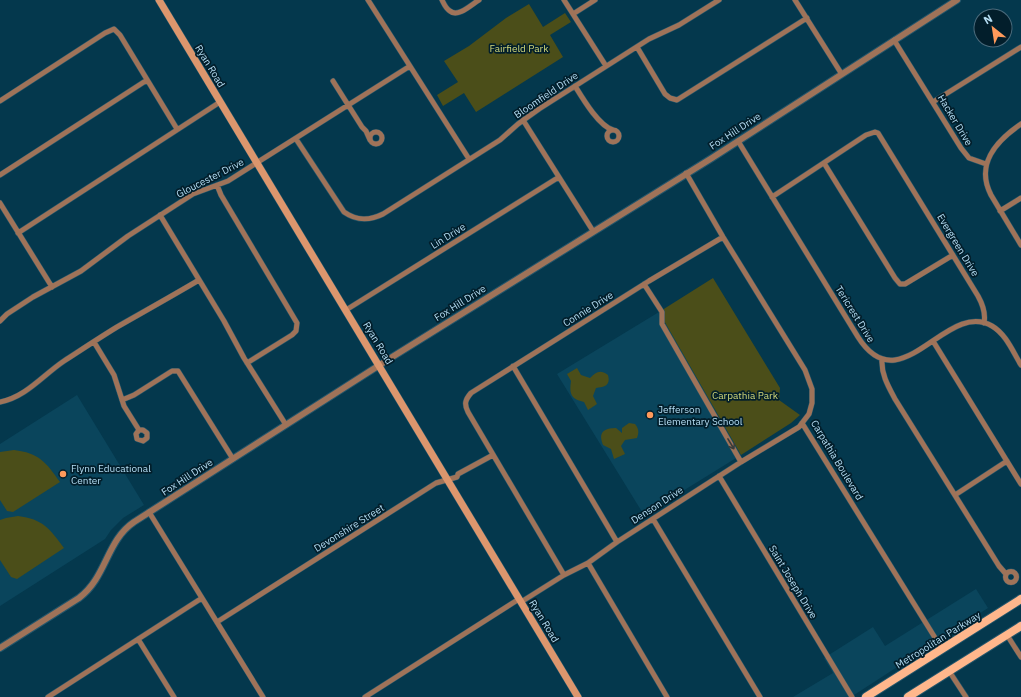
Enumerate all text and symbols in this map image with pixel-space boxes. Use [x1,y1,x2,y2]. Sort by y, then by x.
north arrow [973,8,1013,48]
text: N [981,11,995,27]
street label: Ryan Road [192,42,228,90]
park label: Fairfield Park [489,42,549,55]
street label: Bloomfield Drive [512,69,581,121]
street label: Hacker Drive [935,92,976,148]
street label: Fox Hill Drive [707,109,764,152]
street label: Gloucester Drive [174,155,247,201]
street label: Evergreen Drive [934,211,982,279]
street label: Lin Drive [428,220,468,252]
street label: Fox Hill Drive [432,282,489,324]
street label: Tericrest Drive [832,283,878,345]
street label: Connie Drive [560,288,616,330]
street label: Ryan Road [360,319,396,367]
park label: Carpathia Park [712,389,779,402]
place label: Jefferson Elementary School [658,403,743,428]
marker: Jefferson Elementary School [645,410,655,420]
street label: Carpathia Boulevard [808,418,866,502]
one-way arrow [727,438,735,450]
street label: Fox Hill Drive [159,455,216,498]
place label: Flynn Educational Center [71,462,151,487]
marker: Flynn Educational Center [58,469,68,479]
street label: Denson Drive [628,483,686,527]
street label: Devonshire Street [312,501,387,555]
street label: Saint Joseph Drive [766,543,820,621]
street label: Ryan Road [526,597,562,645]
street label: Metropolitan Parkway [893,609,983,671]

